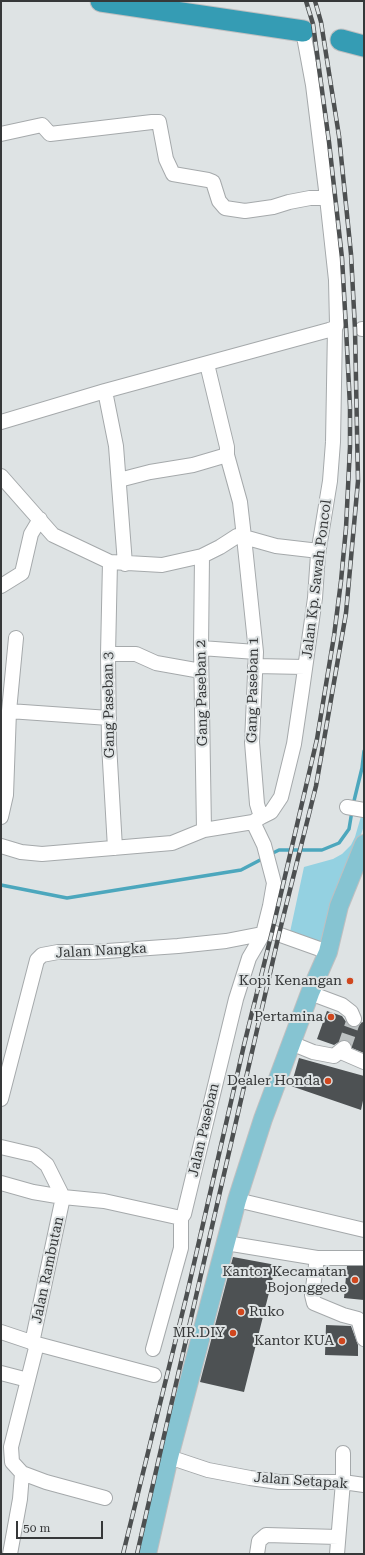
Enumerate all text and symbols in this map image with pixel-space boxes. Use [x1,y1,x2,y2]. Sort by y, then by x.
street label: Jalan Kp. Sawah Poncol [299,499,335,659]
street label: Gang Paseban 1 [244,637,262,743]
street label: Gang Paseban 2 [193,640,211,746]
street label: Gang Paseban 3 [100,652,118,758]
street label: Jalan Nangka [55,940,147,962]
place label: Kopi Kenangan [239,973,342,989]
marker: Kopi Kenangan [345,976,355,986]
place label: Pertamina [254,1009,323,1025]
marker: Pertamina [326,1012,336,1022]
place label: Dealer Honda [227,1073,320,1089]
marker: Dealer Honda [323,1076,333,1086]
street label: Jalan Paseban [185,1082,223,1178]
street label: Jalan Rambutan [28,1215,68,1325]
place label: Kantor Kecamatan Bojonggede [222,1264,347,1296]
marker: Kantor Kecamatan Bojonggede [350,1275,360,1285]
place label: Ruko [249,1304,284,1320]
marker: Ruko [236,1307,246,1317]
place label: MR.DIY [173,1325,225,1341]
marker: MR.DIY [228,1328,238,1338]
place label: Kantor KUA [254,1333,334,1349]
marker: Kantor KUA [337,1336,347,1346]
street label: Jalan Setapak [253,1469,349,1493]
scale bar [18,1513,105,1539]
text: 50 m [23,1521,50,1535]

